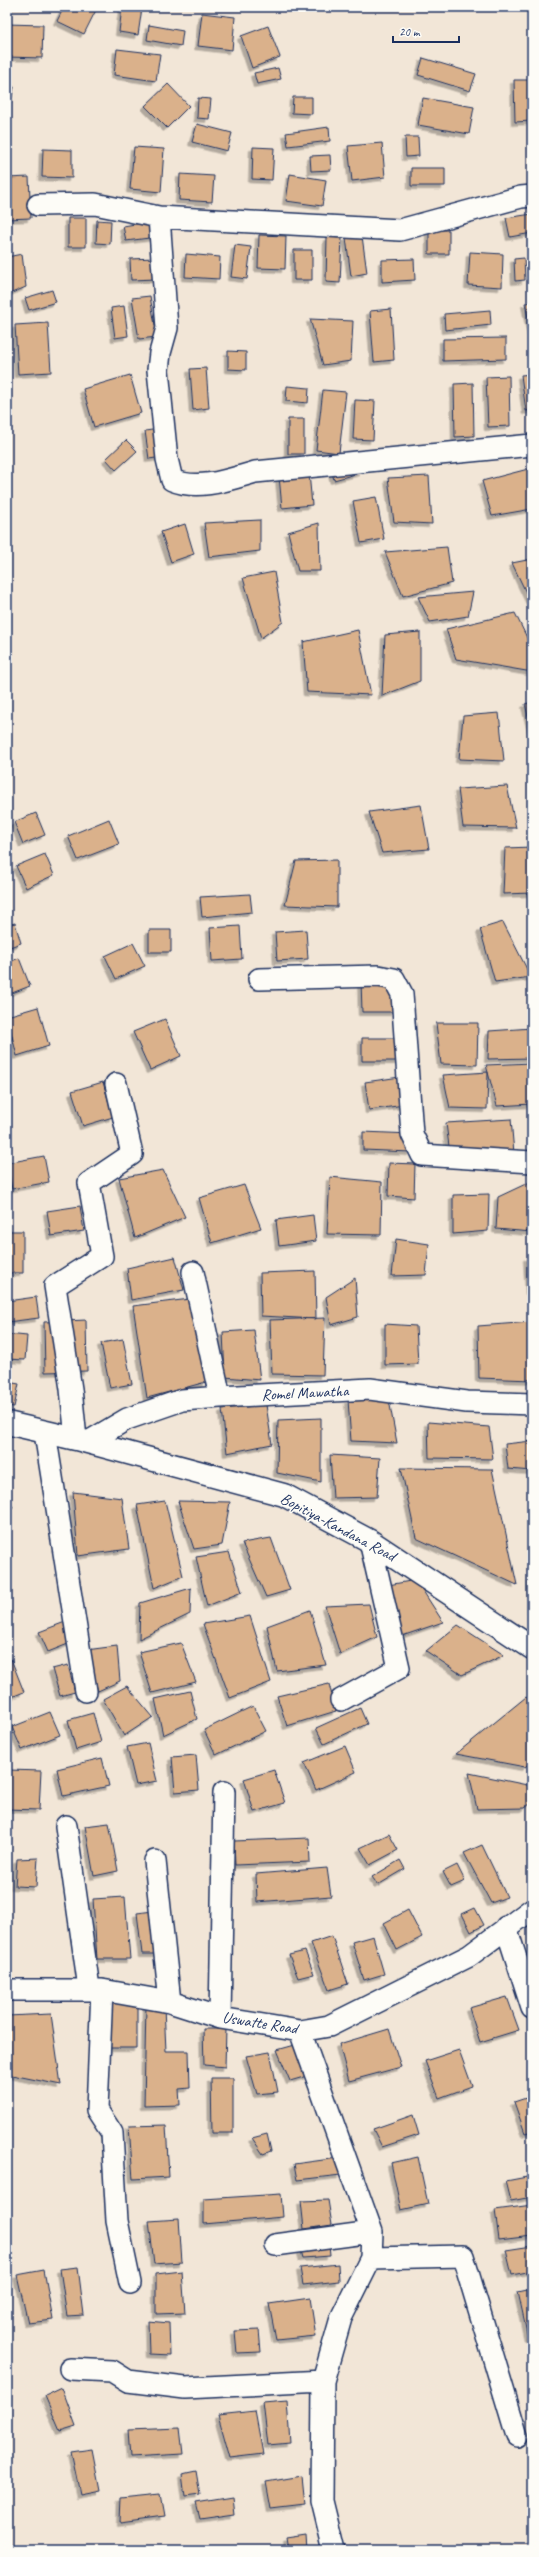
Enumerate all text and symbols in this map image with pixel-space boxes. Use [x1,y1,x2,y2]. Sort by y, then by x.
scale bar [393,18,459,44]
text: 20 m [399,24,421,40]
street label: Romel Mawatha [261,1381,351,1405]
street label: Bopitiya-Kandana Road [277,1488,401,1567]
street label: Uswatte Road [221,2007,302,2039]

